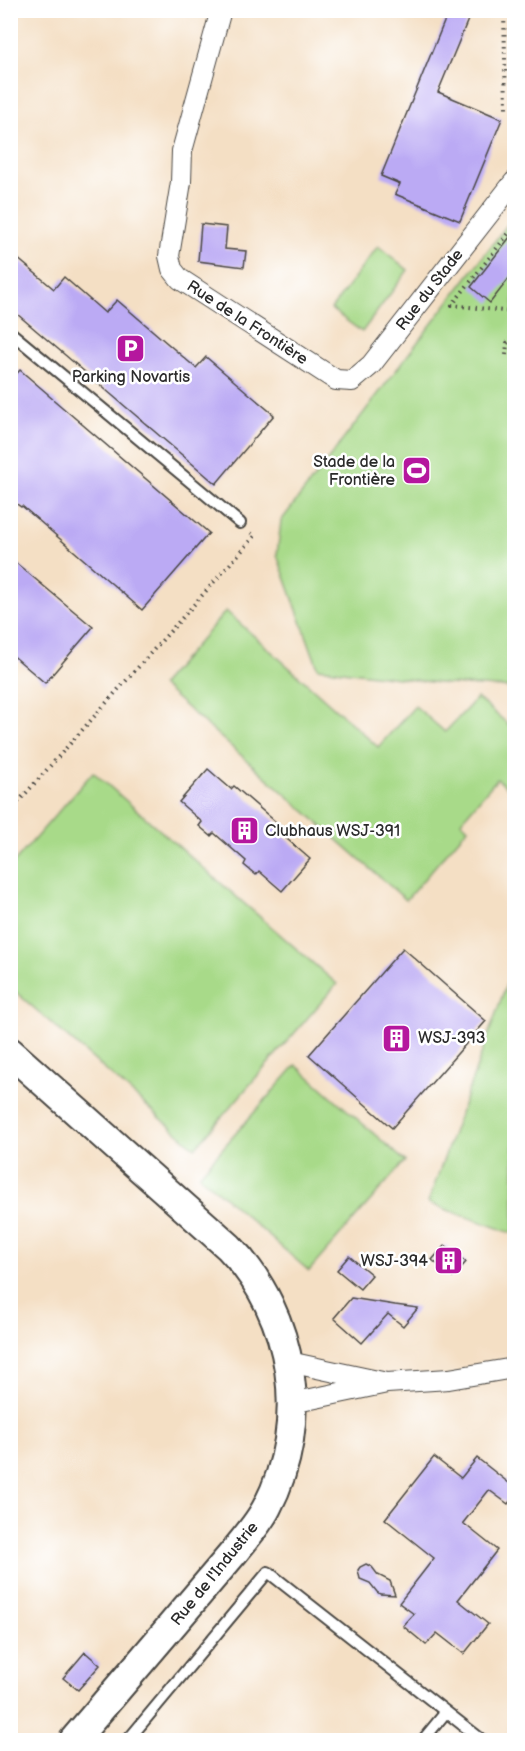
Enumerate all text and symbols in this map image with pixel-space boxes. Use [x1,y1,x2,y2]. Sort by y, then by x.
street label: Rue du Stade [392,245,468,334]
street label: Rue de la Frontière [183,277,311,369]
parking icon: Parking Novartis [115,333,147,365]
place label: Parking Novartis [72,368,190,387]
place label: Stade de la Frontière [313,453,396,490]
sports icon: Stade de la Frontière [400,455,432,487]
building icon: Clubhaus WSJ-391 [228,815,260,847]
place label: Clubhaus WSJ-391 [265,822,400,841]
building icon: WSJ-393 [381,1022,413,1054]
place label: WSJ-393 [418,1029,486,1048]
building icon: WSJ-394 [433,1245,465,1277]
place label: WSJ-394 [360,1252,428,1271]
street label: Rue de l'Industrie [167,1518,263,1630]

